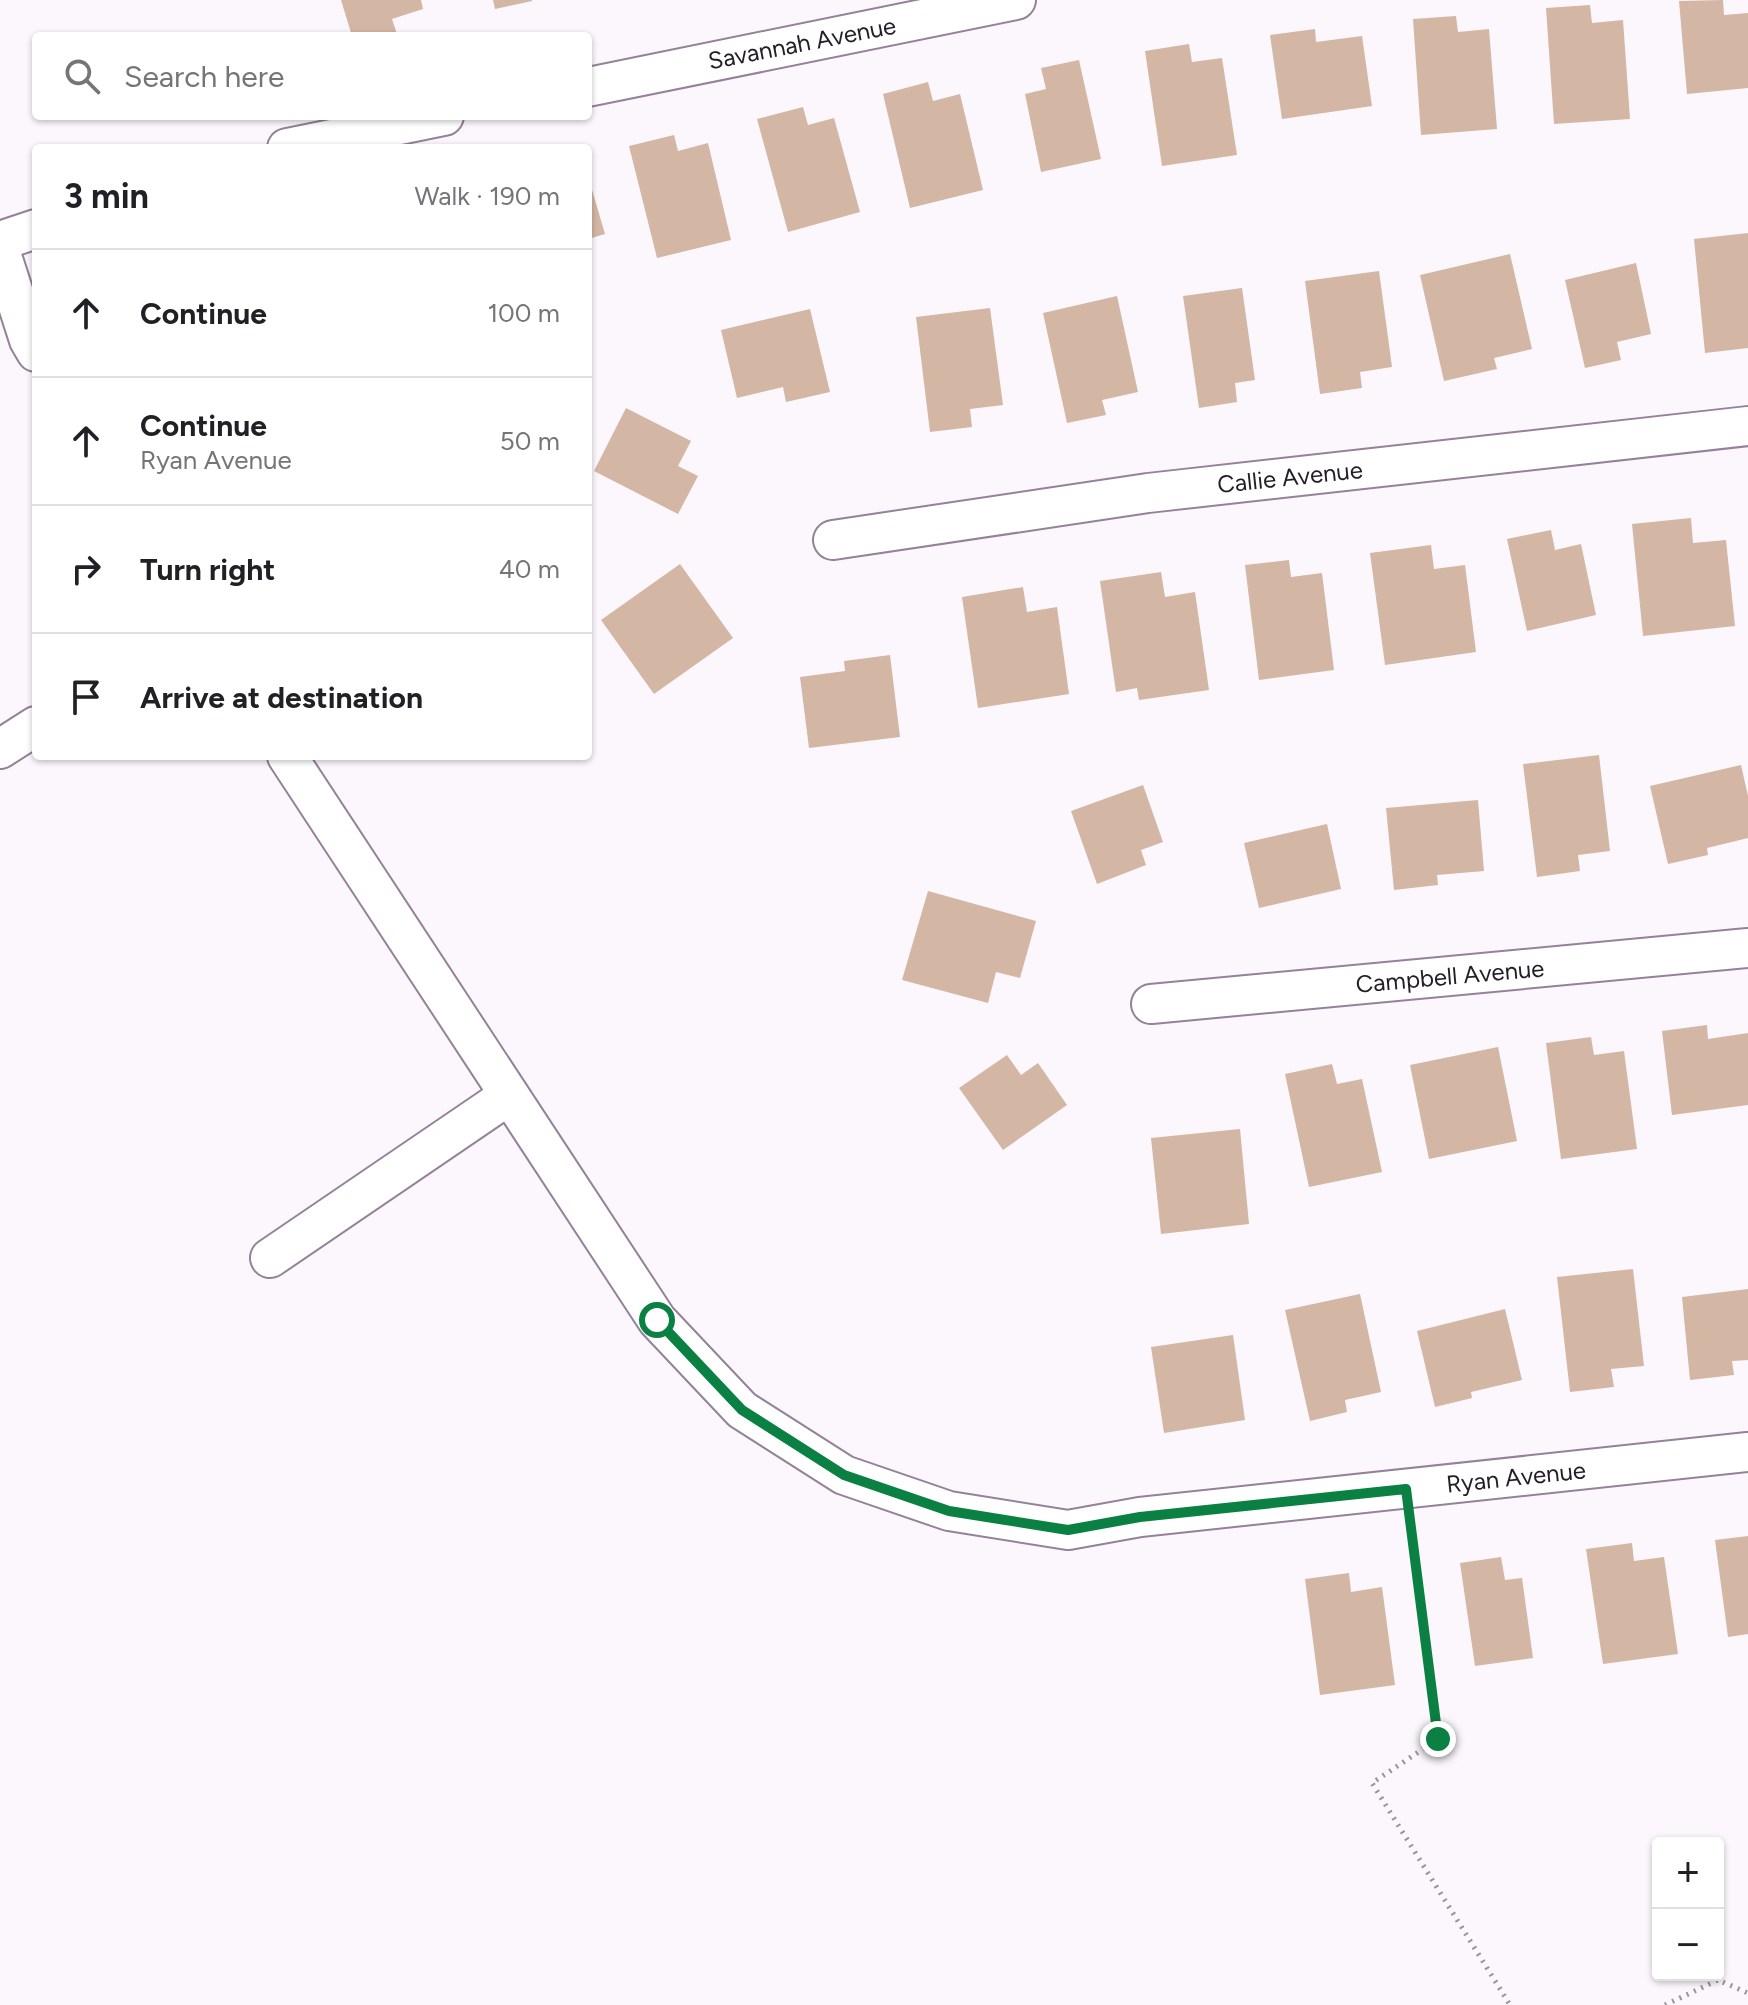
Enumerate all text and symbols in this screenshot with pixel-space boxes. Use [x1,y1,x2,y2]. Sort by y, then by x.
street label: Savannah Avenue [706,11,898,75]
search box [32,32,592,120]
icon: search [60,54,104,98]
text: Search here [124,58,284,95]
text: 3 min [64,176,149,217]
text: Walk · 190 m [414,180,560,212]
icon: ahead [64,291,108,335]
text: Continue [140,295,267,332]
text: 100 m [487,297,560,329]
text: Continue [140,407,267,444]
icon: ahead [64,419,108,463]
text: 50 m [500,425,560,457]
text: Ryan Avenue [140,444,292,476]
street label: Callie Avenue [1216,455,1364,499]
icon: right [64,547,108,591]
text: Turn right [140,551,275,588]
text: 40 m [499,553,560,585]
icon: arrive [64,675,108,719]
text: Arrive at destination [140,679,423,716]
street label: Campbell Avenue [1355,953,1545,999]
route start [639,1302,675,1338]
street label: Ryan Avenue [1445,1455,1587,1499]
route end [1420,1721,1456,1757]
map controls [1652,1837,1724,1981]
button: + [1652,1837,1724,1909]
button: − [1652,1909,1724,1981]

